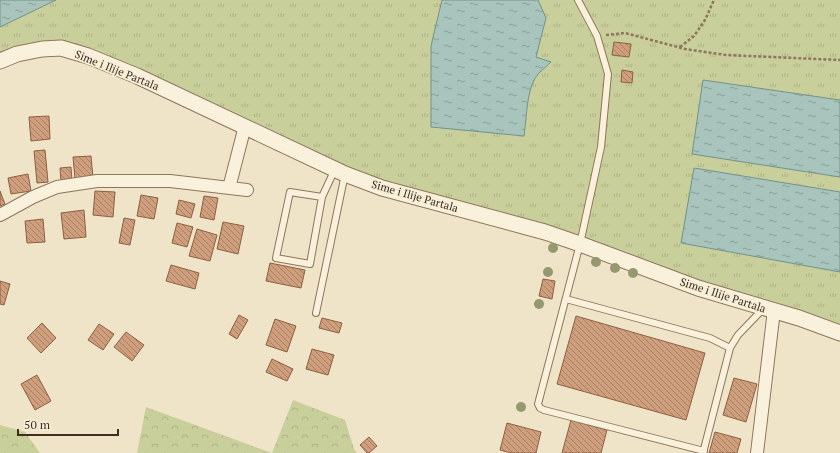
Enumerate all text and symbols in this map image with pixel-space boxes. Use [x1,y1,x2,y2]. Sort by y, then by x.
street label: Sime i Ilije Partala [73,47,162,93]
street label: Sime i Ilije Partala [370,177,460,215]
street label: Sime i Ilije Partala [678,274,768,316]
scale bar [18,411,118,437]
text: 50 m [24,417,51,432]

